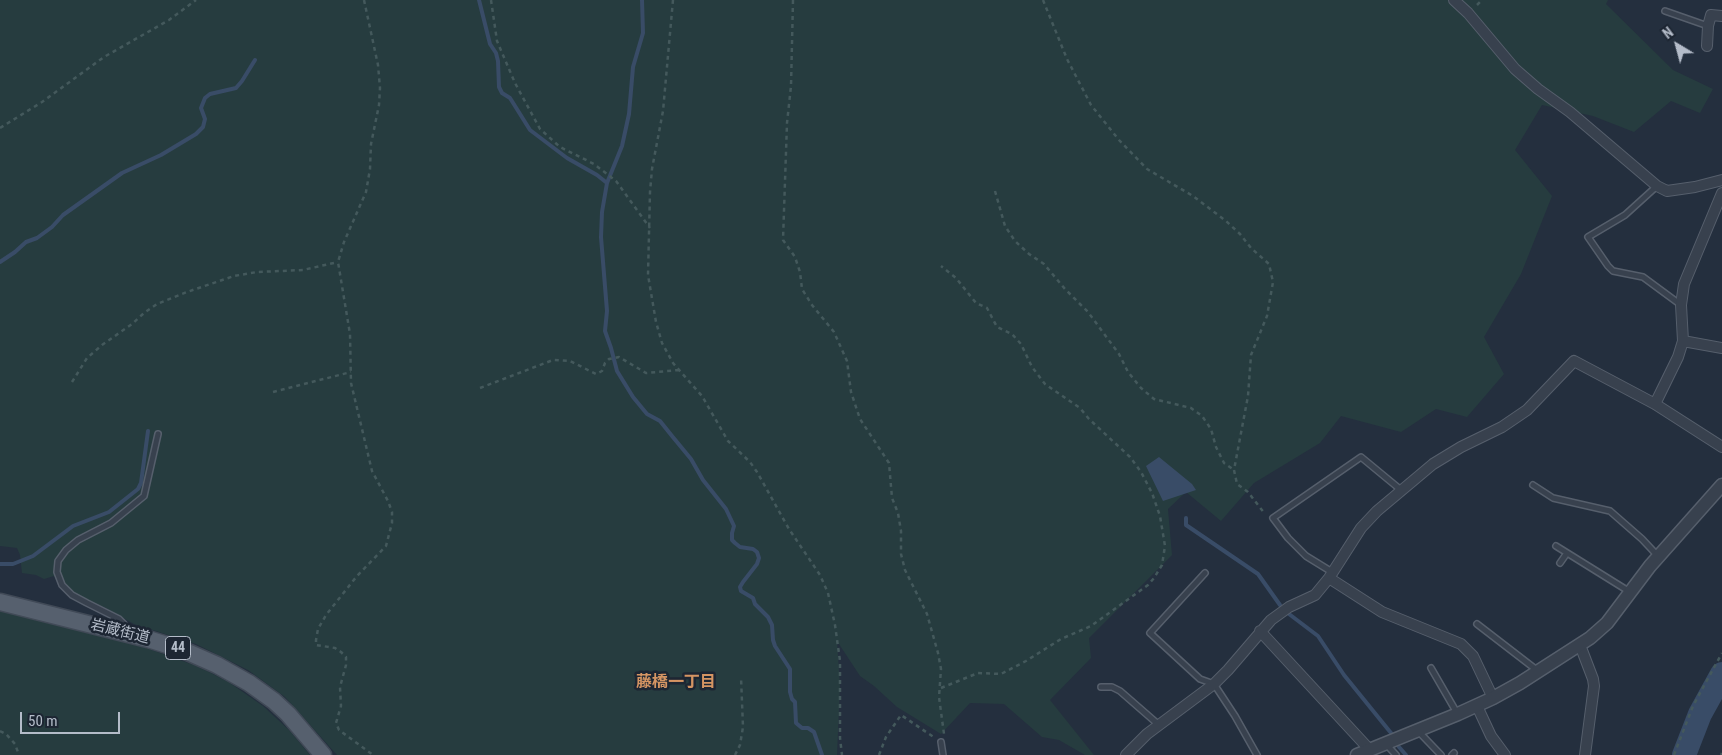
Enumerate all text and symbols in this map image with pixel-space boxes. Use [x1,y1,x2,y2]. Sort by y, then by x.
north arrow [1652,20,1702,70]
text: N [1660,24,1676,42]
street label: 岩蔵街道 [89,616,151,648]
road number: 44 [166,636,190,660]
district label: 藤橋一丁目 [636,673,716,693]
scale bar [22,702,122,734]
text: 50 m [28,712,58,730]

